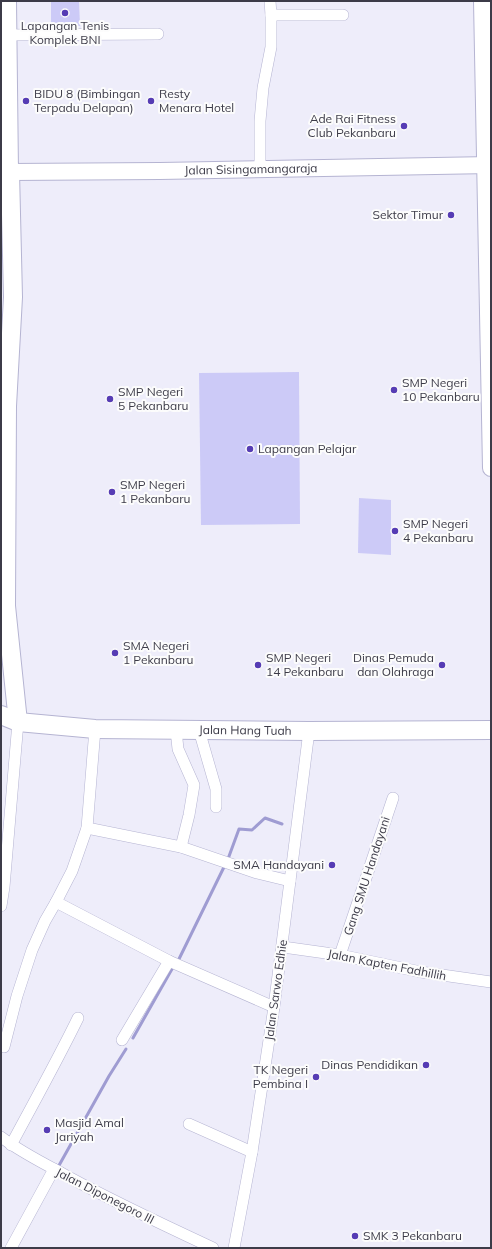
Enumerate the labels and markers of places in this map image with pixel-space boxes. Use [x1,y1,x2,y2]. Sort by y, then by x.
marker: Lapangan Tenis Komplek BNI [60,8,70,18]
place label: Lapangan Tenis Komplek BNI [21,18,109,47]
place label: BIDU 8 (Bimbingan Terpadu Delapan) [34,86,140,115]
place label: Resty Menara Hotel [159,86,234,115]
marker: BIDU 8 (Bimbingan Terpadu Delapan) [21,96,31,106]
marker: Resty Menara Hotel [146,96,156,106]
place label: Ade Rai Fitness Club Pekanbaru [308,111,396,140]
marker: Ade Rai Fitness Club Pekanbaru [399,121,409,131]
place label: Sektor Timur [373,207,444,222]
marker: Sektor Timur [446,210,456,220]
place label: SMP Negeri 10 Pekanbaru [402,375,480,404]
place label: SMP Negeri 5 Pekanbaru [118,384,188,413]
marker: SMP Negeri 10 Pekanbaru [389,385,399,395]
marker: SMP Negeri 5 Pekanbaru [105,394,115,404]
place label: Lapangan Pelajar [258,441,357,456]
marker: Lapangan Pelajar [245,444,255,454]
place label: SMP Negeri 1 Pekanbaru [120,477,190,506]
marker: SMP Negeri 1 Pekanbaru [107,487,117,497]
place label: SMP Negeri 4 Pekanbaru [403,516,473,545]
marker: SMP Negeri 4 Pekanbaru [390,526,400,536]
place label: SMA Negeri 1 Pekanbaru [123,638,193,667]
marker: SMA Negeri 1 Pekanbaru [110,648,120,658]
place label: SMP Negeri 14 Pekanbaru [266,650,344,679]
place label: Dinas Pemuda dan Olahraga [353,650,434,679]
marker: SMP Negeri 14 Pekanbaru [253,660,263,670]
marker: Dinas Pemuda dan Olahraga [437,660,447,670]
place label: SMA Handayani [233,857,324,872]
marker: SMA Handayani [327,860,337,870]
place label: Dinas Pendidikan [321,1057,418,1072]
marker: Dinas Pendidikan [421,1060,431,1070]
place label: TK Negeri Pembina I [253,1062,308,1091]
marker: TK Negeri Pembina I [311,1072,321,1082]
place label: Masjid Amal Jariyah [55,1115,124,1144]
marker: Masjid Amal Jariyah [42,1125,52,1135]
place label: SMK 3 Pekanbaru [363,1228,462,1243]
marker: SMK 3 Pekanbaru [350,1231,360,1241]

